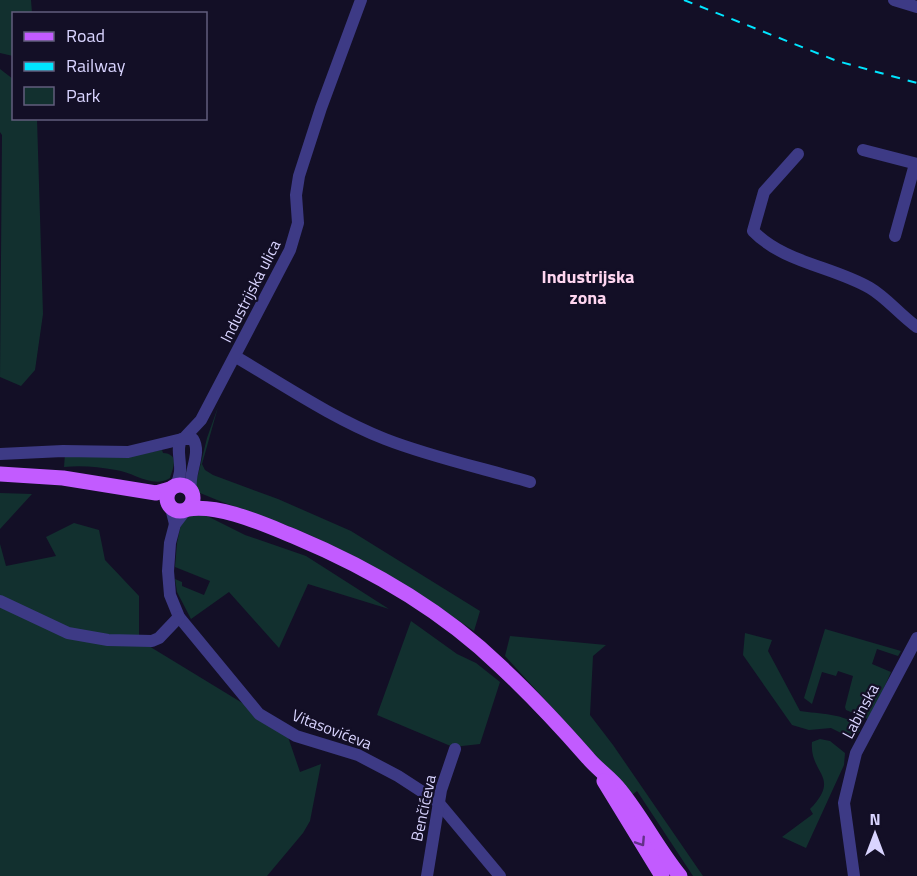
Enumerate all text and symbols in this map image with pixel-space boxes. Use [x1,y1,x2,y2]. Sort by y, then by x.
legend [12,12,207,120]
text: Road [66,22,105,49]
text: Railway [66,52,126,79]
text: Park [66,82,101,109]
street label: Industrijska ulica [214,235,286,347]
district label: Industrijska zona [542,263,634,311]
street label: Labinska [835,679,885,743]
street label: Vitasovićeva [289,703,375,755]
street label: Benčićeva [404,773,442,843]
north arrow [845,804,905,864]
text: N [869,807,881,831]
one-way arrow [634,836,646,846]

